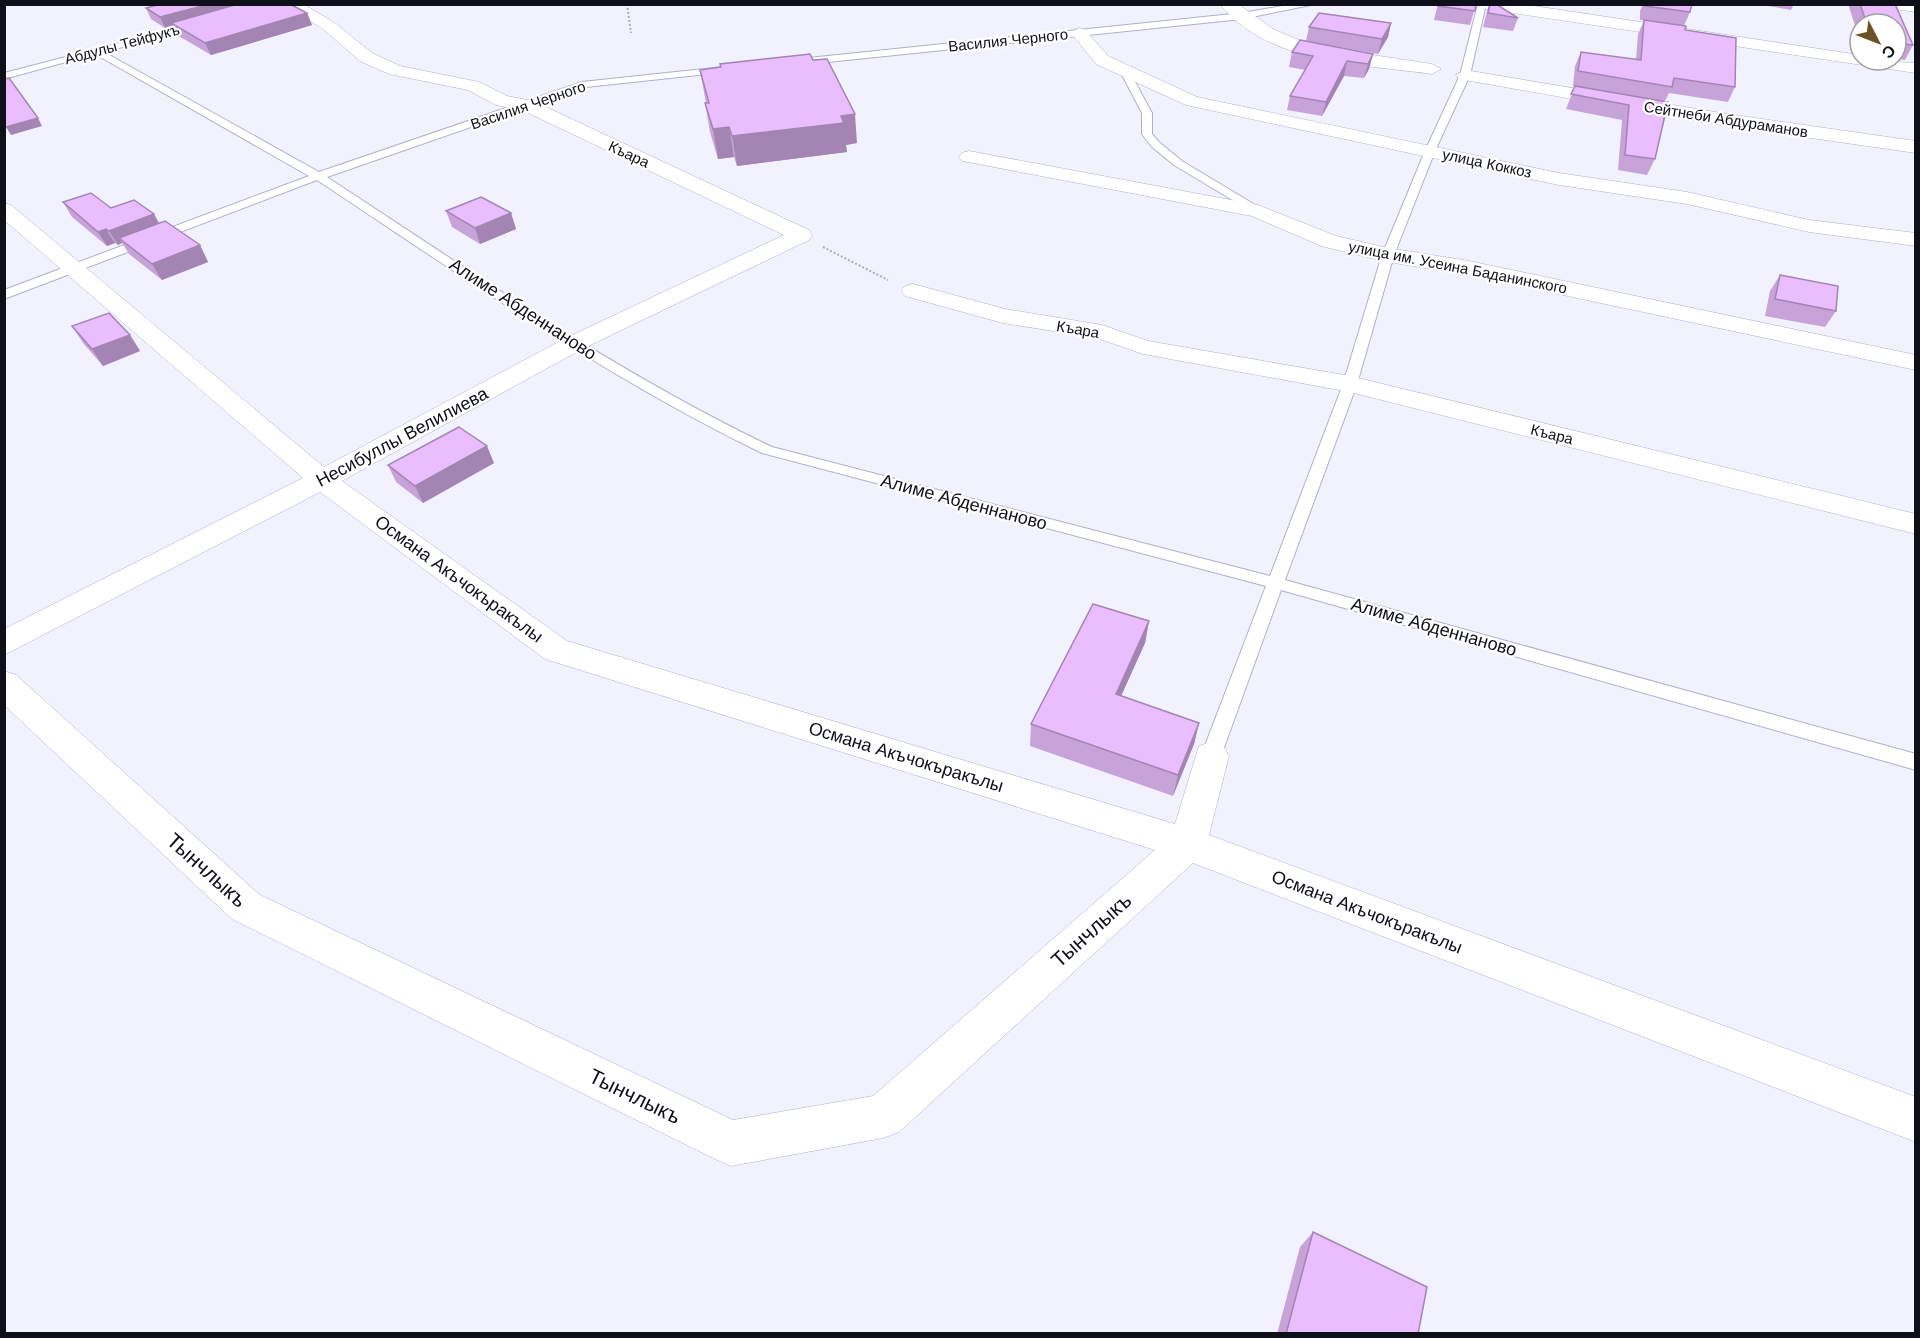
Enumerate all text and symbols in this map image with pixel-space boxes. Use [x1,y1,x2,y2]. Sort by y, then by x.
north arrow [1848,12,1908,72]
street label: Абдулы Тейфукъ [63,20,181,68]
street label: Василия Черного [947,25,1069,55]
text: С [1878,42,1899,62]
street label: Василия Черного [468,77,588,133]
street label: Сейтнеби Абдураманов [1643,98,1809,140]
street label: Къара [606,137,653,171]
street label: улица Коккоз [1441,145,1533,181]
street label: улица им. Усеина Баданинского [1347,237,1569,297]
street label: Алиме Абденнаново [446,254,600,364]
street label: Къара [1055,317,1101,341]
street label: Несибуллы Велилиева [313,383,492,491]
street label: Къара [1529,421,1576,448]
street label: Алиме Абденнаново [879,470,1049,534]
street label: Османа Акъчокъракълы [371,511,547,647]
street label: Алиме Абденнаново [1349,594,1519,660]
street label: Османа Акъчокъракълы [806,718,1006,796]
street label: Тынчлыкъ [162,828,252,912]
street label: Османа Акъчокъракълы [1269,866,1465,958]
street label: Тынчлыкъ [1046,888,1136,972]
street label: Тынчлыкъ [585,1064,685,1128]

